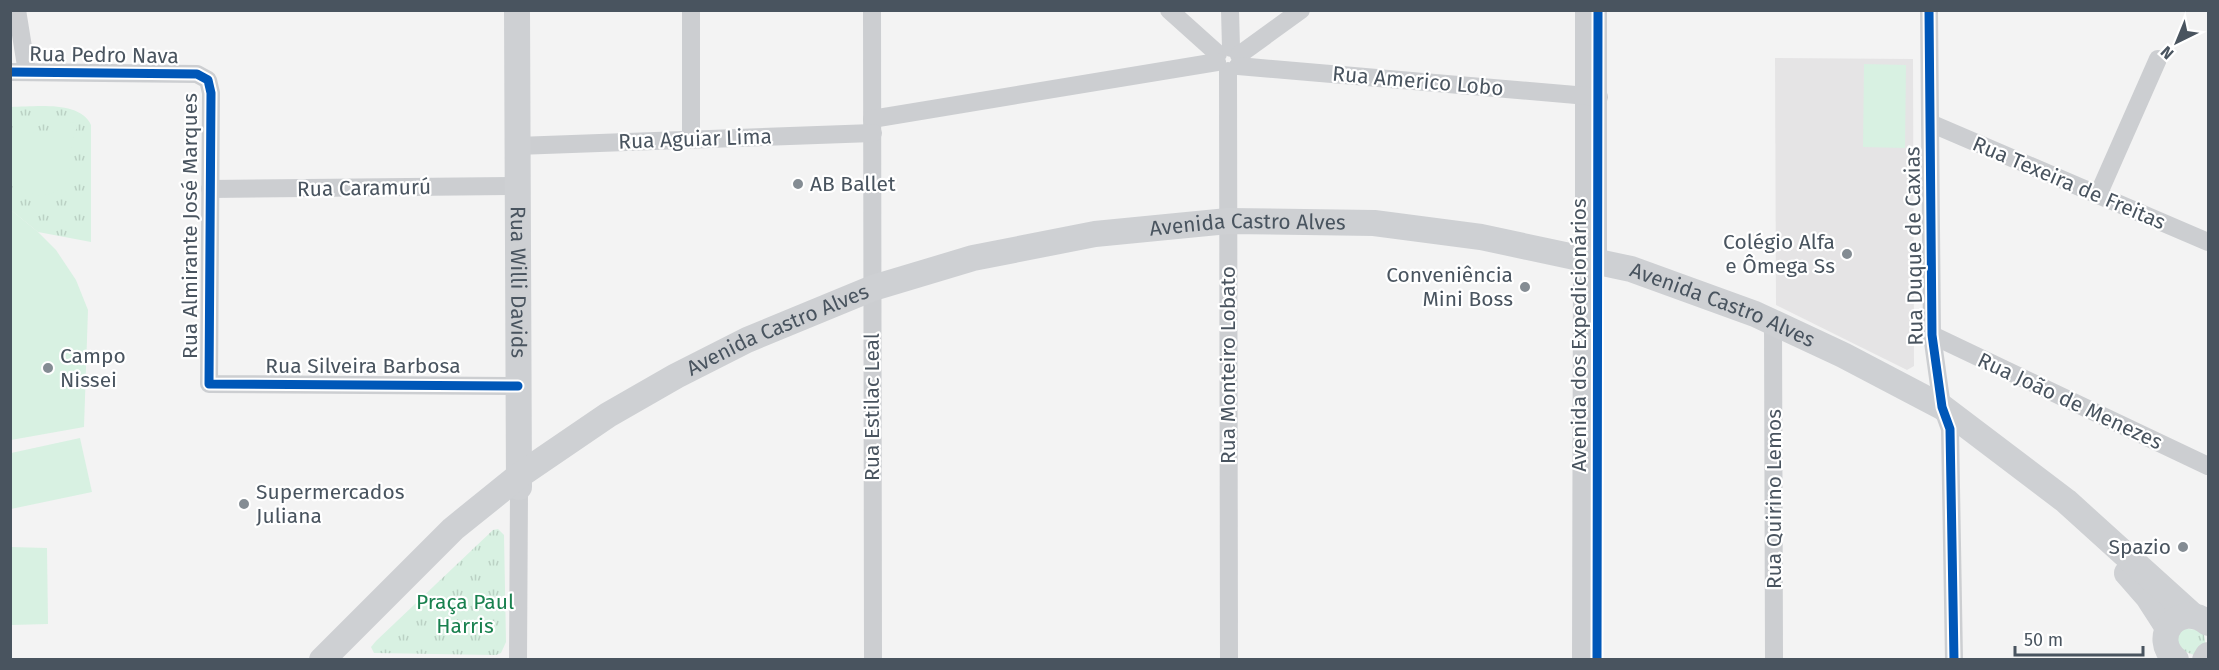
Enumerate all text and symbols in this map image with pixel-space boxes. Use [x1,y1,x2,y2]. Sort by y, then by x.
north arrow [2147,12,2207,72]
street label: Rua Pedro Nava [29,41,179,69]
text: N [2157,42,2177,63]
street label: Rua Americo Lobo [1331,61,1505,101]
street label: Rua Almirante José Marques [177,93,203,359]
street label: Rua Aguiar Lima [618,123,772,155]
street label: Rua Texeira de Freitas [1969,131,2170,235]
street label: Rua Duque de Caxias [1899,146,1929,346]
place label: AB Ballet [810,171,896,197]
street label: Rua Caramurú [297,174,431,202]
marker: AB Ballet [791,177,805,191]
street label: Avenida dos Expedicionários [1566,198,1592,472]
street label: Rua Willi Davids [505,206,531,358]
street label: Avenida Castro Alves [1148,208,1346,242]
place label: Colégio Alfa e Ômega Ss [1723,229,1835,279]
marker: Colégio Alfa e Ômega Ss [1840,247,1854,261]
street label: Avenida Castro Alves [1626,257,1819,353]
place label: Conveniência Mini Boss [1386,262,1513,312]
street label: Rua Monteiro Lobato [1215,266,1241,464]
street label: Avenida Castro Alves [682,278,873,381]
marker: Conveniência Mini Boss [1518,280,1532,294]
street label: Rua Estilac Leal [859,333,885,481]
place label: Campo Nissei [60,343,126,393]
street label: Rua João de Menezes [1973,347,2167,455]
street label: Rua Silveira Barbosa [265,353,461,379]
marker: Campo Nissei [41,361,55,375]
street label: Rua Quirino Lemos [1761,409,1787,589]
place label: Supermercados Juliana [256,479,405,529]
marker: Supermercados Juliana [237,497,251,511]
place label: Spazio [2109,534,2171,560]
marker: Spazio [2176,540,2190,554]
park label: Praça Paul Harris [416,589,514,639]
scale bar [2015,619,2142,657]
text: 50 m [2024,629,2063,651]

